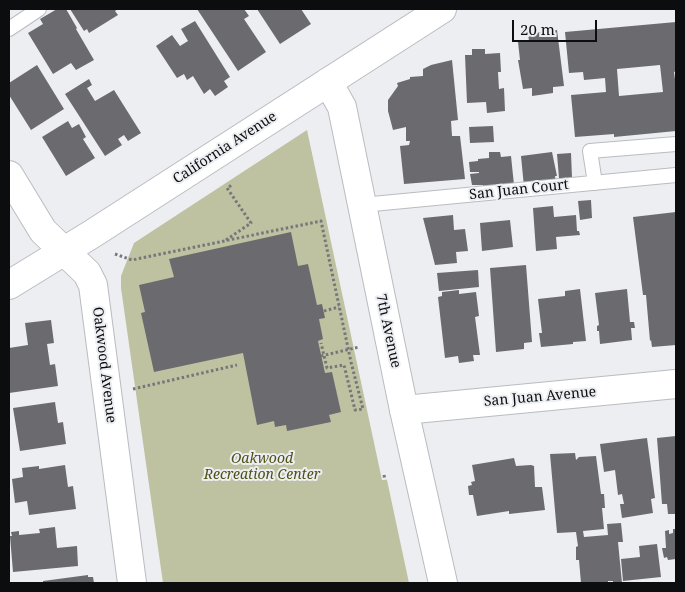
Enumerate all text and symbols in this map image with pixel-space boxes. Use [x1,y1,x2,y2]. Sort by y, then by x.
scale bar [515,10,600,42]
text: 20 m [520,19,555,39]
street label: California Avenue [170,108,280,188]
street label: San Juan Court [469,176,569,204]
street label: 7th Avenue [372,292,404,370]
street label: Oakwood Avenue [89,306,119,424]
street label: San Juan Avenue [483,384,597,410]
park label: Oakwood Recreation Center [204,451,320,484]

